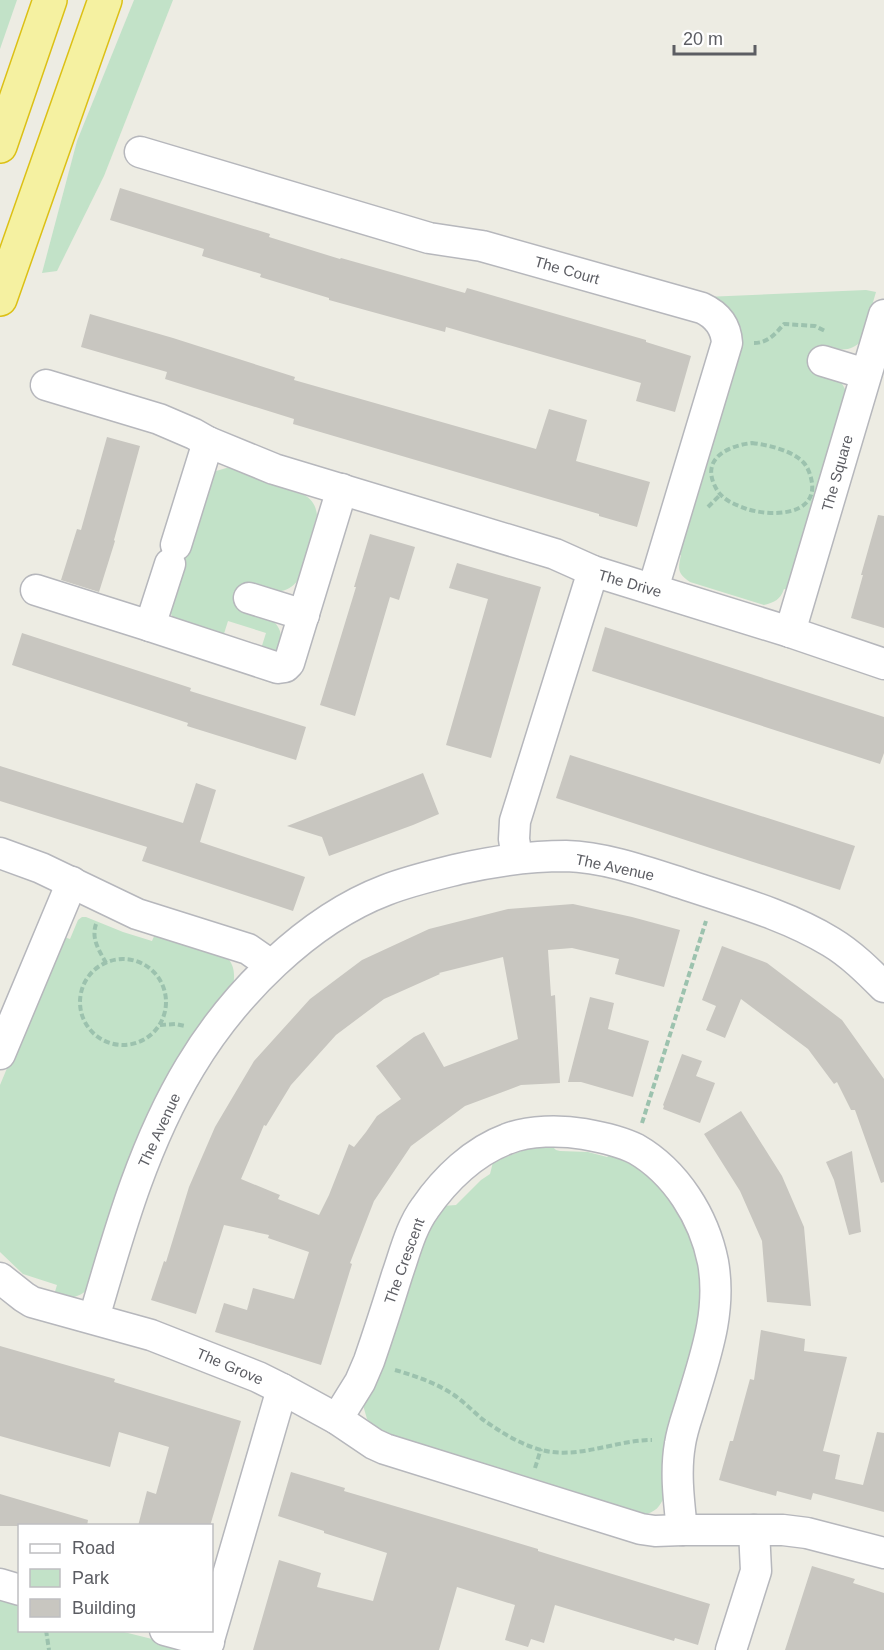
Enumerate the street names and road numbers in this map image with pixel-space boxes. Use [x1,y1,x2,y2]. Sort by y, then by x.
street label: The Court [533,253,602,288]
street label: The Square [818,433,856,513]
street label: The Drive [596,566,664,600]
street label: The Avenue [574,850,656,884]
street label: The Avenue [134,1090,184,1170]
street label: The Crescent [381,1215,428,1306]
street label: The Grove [194,1344,266,1388]

